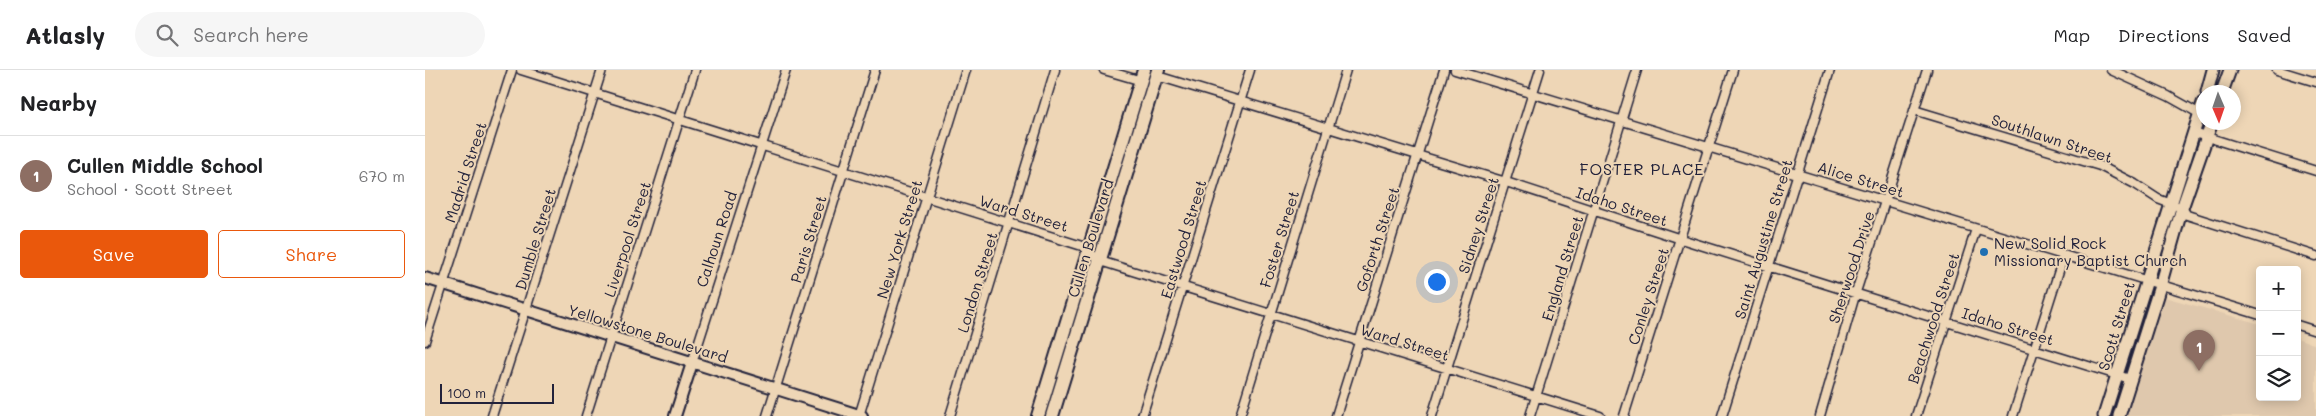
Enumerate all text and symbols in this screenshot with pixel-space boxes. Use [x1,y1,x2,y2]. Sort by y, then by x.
search box [135,12,485,57]
text: Atlasly [25,19,105,50]
icon: search [153,21,181,49]
text: Search here [193,22,309,47]
text: Map [2053,23,2090,47]
text: Directions [2118,23,2210,47]
text: Saved [2238,23,2291,47]
north arrow [2196,85,2241,130]
text: Nearby [20,89,97,116]
street label: Southlawn Street [1989,109,2115,167]
street label: Madrid Street [439,119,491,225]
text: Cullen Middle School [67,153,263,178]
street label: Alice Street [1815,156,1907,202]
street label: Saint Augustine Street [1729,157,1797,321]
district label: FOSTER PLACE [1580,158,1704,179]
text: 1 [32,165,40,186]
text: 670 m [359,165,405,186]
street label: Sidney Street [1453,174,1503,276]
street label: Cullen Boulevard [1063,176,1117,300]
street label: New York Street [871,177,927,301]
street label: Eastwood Street [1155,177,1211,301]
text: School · Scott Street [67,178,233,199]
street label: Liverpool Street [599,179,655,299]
street label: Idaho Street [1574,182,1670,230]
street label: Goforth Street [1351,184,1403,294]
street label: Dumble Street [510,186,560,292]
street label: Calhoun Road [691,188,741,290]
street label: Foster Street [1255,188,1303,290]
street label: Ward Street [977,190,1071,236]
street label: Paris Street [785,193,831,285]
street label: Sherwood Drive [1823,208,1879,326]
street label: England Street [1536,213,1588,323]
street label: London Street [952,229,1002,335]
button: Save [20,230,208,278]
button: Share [218,230,405,278]
place label: New Solid Rock Missionary Baptist Church [1994,233,2186,270]
street label: Conley Street [1623,245,1673,347]
marker: New Solid Rock Missionary Baptist Church [1978,246,1990,258]
street label: Beachwood Street [1902,250,1964,386]
map controls [2256,266,2301,401]
button: + [2256,266,2301,311]
your location [1424,269,1450,295]
street label: Scott Street [2093,279,2139,373]
street label: Yellowstone Boulevard [566,299,730,367]
street label: Idaho Street [1959,303,2057,349]
button: − [2256,311,2301,356]
street label: Ward Street [1358,319,1452,365]
pin: 1 [2183,330,2215,371]
button: layers [2256,356,2301,401]
scale bar [440,381,554,404]
text: 100 m [447,383,486,402]

